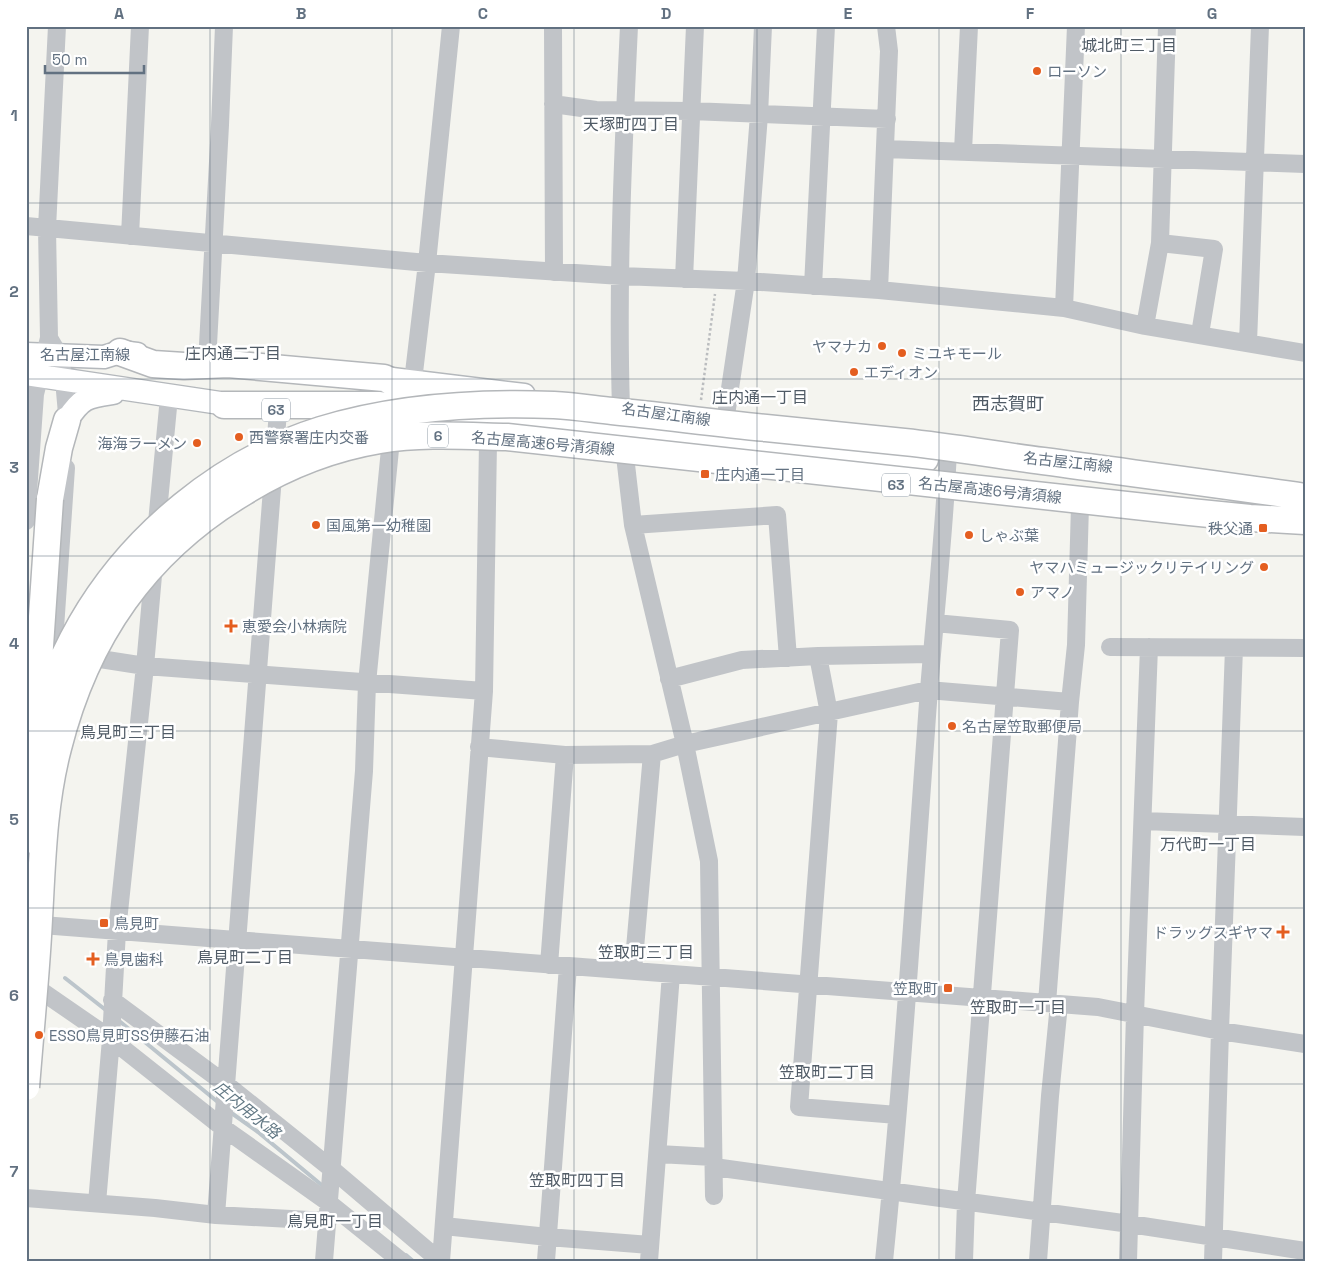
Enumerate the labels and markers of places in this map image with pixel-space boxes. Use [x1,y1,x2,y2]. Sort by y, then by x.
place label: ローソン [1047,62,1107,81]
marker: ローソン [1031,65,1043,77]
place label: ヤマナカ [812,337,872,356]
marker: ヤマナカ [876,340,888,352]
place label: ミユキモール [912,344,1002,363]
marker: ミユキモール [896,347,908,359]
place label: エディオン [864,363,938,382]
marker: エディオン [848,366,860,378]
place label: 西警察署庄内交番 [249,428,369,447]
marker: 西警察署庄内交番 [233,431,245,443]
place label: 海海ラーメン [98,434,187,453]
marker: 海海ラーメン [191,437,203,449]
place label: 庄内通一丁目 [715,465,805,484]
marker: 庄内通一丁目 [699,468,711,480]
place label: 国風第一幼稚園 [326,516,431,535]
marker: 国風第一幼稚園 [310,519,322,531]
place label: 秩父通 [1208,519,1253,538]
marker: 秩父通 [1257,522,1269,534]
place label: しゃぶ葉 [979,526,1039,545]
marker: しゃぶ葉 [963,529,975,541]
place label: ヤマハミュージックリテイリング [1029,558,1254,577]
marker: ヤマハミュージックリテイリング [1258,561,1270,573]
place label: アマノ [1030,583,1075,602]
marker: アマノ [1014,586,1026,598]
place label: 恵愛会小林病院 [242,617,347,636]
marker: 恵愛会小林病院 [224,619,238,633]
place label: 名古屋笠取郵便局 [962,717,1082,736]
marker: 名古屋笠取郵便局 [946,720,958,732]
place label: 鳥見町 [114,914,159,933]
marker: 鳥見町 [98,917,110,929]
place label: ドラッグスギヤマ [1153,923,1273,942]
marker: ドラッグスギヤマ [1277,926,1289,938]
place label: 鳥見歯科 [104,950,164,969]
marker: 鳥見歯科 [86,952,100,966]
place label: 笠取町 [893,979,938,998]
marker: 笠取町 [942,982,954,994]
place label: ESSO鳥見町SS伊藤石油 [49,1026,209,1045]
marker: ESSO鳥見町SS伊藤石油 [33,1029,45,1041]

